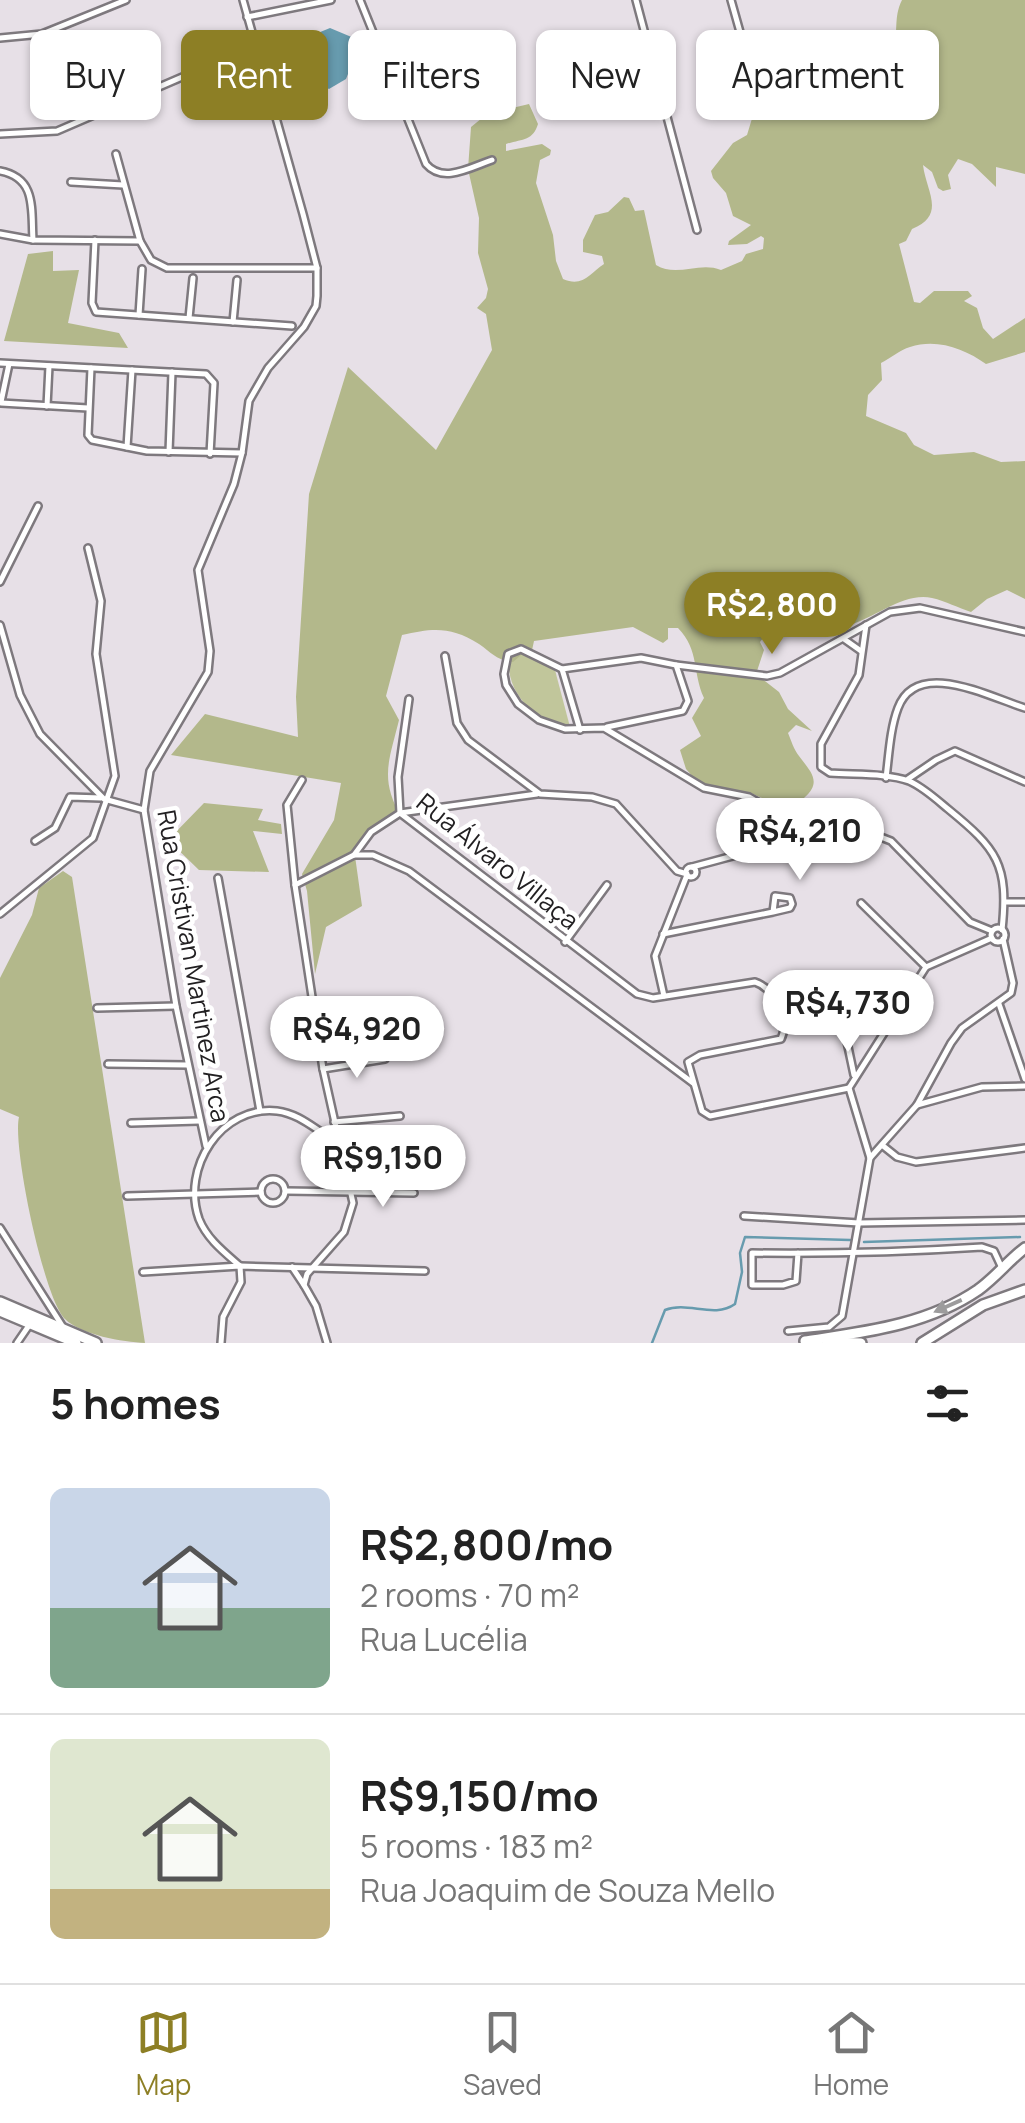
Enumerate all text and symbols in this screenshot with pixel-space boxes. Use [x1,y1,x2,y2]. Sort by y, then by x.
chip: Buy [30,30,161,120]
chip: Rent [181,30,328,120]
chip: Filters [348,30,516,120]
chip: New [536,30,676,120]
chip: Apartment [696,30,939,120]
pin: R$2,800 [680,572,864,657]
text: R$2,800 [706,582,838,626]
street label: Rua Álvaro Villaça [410,785,586,937]
pin: R$4,210 [708,798,892,883]
street label: Rua Cristivan Martinez Arca [149,807,239,1125]
text: R$4,210 [738,808,862,852]
pin: R$4,730 [756,970,940,1055]
text: R$4,730 [785,980,911,1024]
pin: R$4,920 [265,996,449,1081]
text: R$4,920 [292,1006,422,1050]
pin: R$9,150 [291,1125,475,1210]
text: R$9,150 [323,1135,443,1179]
one-way arrow [933,1297,962,1314]
text: 5 homes [50,1374,221,1432]
icon: filters [920,1376,975,1431]
text: R$2,800/mo [360,1515,613,1573]
icon: home [130,1528,250,1648]
text: 2 rooms · 70 m² [360,1573,580,1617]
text: Rua Lucélia [360,1617,528,1661]
text: R$9,150/mo [360,1766,599,1824]
icon: home [130,1779,250,1899]
text: 5 rooms · 183 m² [360,1824,593,1868]
text: Rua Joaquim de Souza Mello [360,1868,775,1912]
tab: Map [136,2005,191,2103]
tab: Saved [463,2005,542,2103]
tab: Home [813,2005,889,2103]

